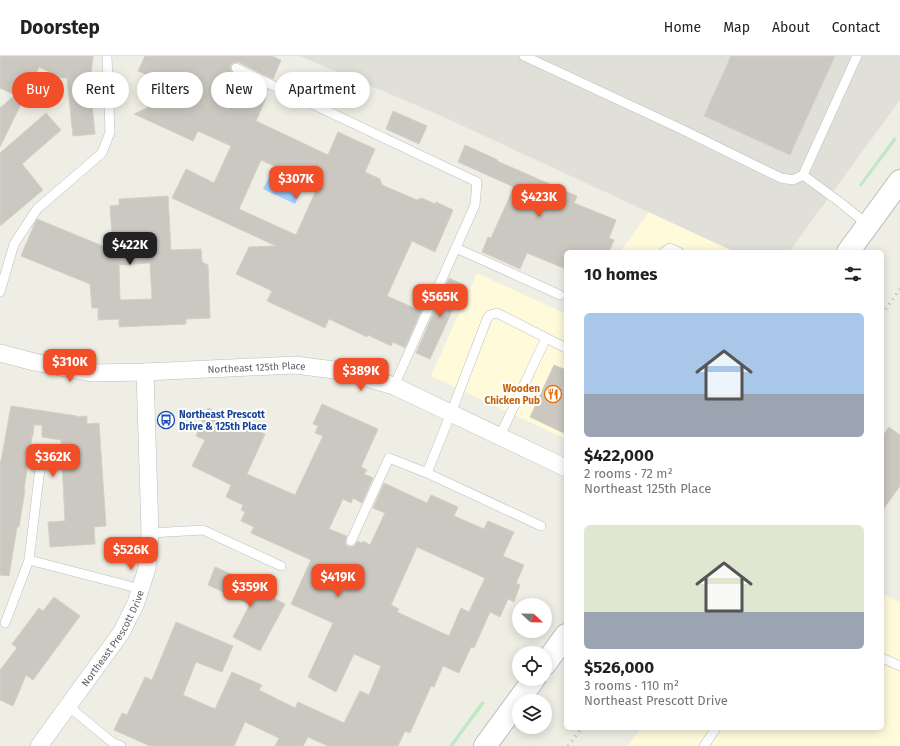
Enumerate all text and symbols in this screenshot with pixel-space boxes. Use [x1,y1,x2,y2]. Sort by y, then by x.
text: Doorstep [20,16,100,39]
text: Home [664,19,701,36]
text: Map [723,19,750,36]
text: About [772,19,810,36]
text: Contact [832,19,880,36]
chip: Buy [12,72,64,108]
chip: Rent [72,72,129,108]
chip: Filters [137,72,203,108]
chip: New [211,72,267,108]
chip: Apartment [275,72,370,108]
pin: $307K [268,166,324,200]
text: $307K [278,171,314,186]
pin: $423K [511,184,567,218]
text: $423K [521,189,557,204]
pin: $422K [102,232,158,266]
text: $422K [112,237,148,252]
icon: filters [842,263,864,285]
text: 10 homes [584,264,658,285]
pin: $565K [412,284,468,318]
text: $565K [422,289,458,304]
icon: home [688,339,760,411]
pin: $310K [42,349,98,383]
text: $310K [52,354,88,369]
pin: $389K [333,358,389,392]
street label: Northeast 125th Place [207,360,306,376]
text: $389K [343,363,379,378]
place label: Wooden Chicken Pub [484,383,540,407]
restaurant icon: Wooden Chicken Pub [543,384,563,404]
place label: Northeast Prescott Drive & 125th Place [179,409,267,433]
bus stop icon: Northeast Prescott Drive & 125th Place [156,410,176,430]
pin: $362K [25,444,81,478]
text: $422,000 [584,445,654,466]
text: $362K [35,449,71,464]
text: 2 rooms · 72 m² [584,466,673,481]
text: Northeast 125th Place [584,481,711,496]
pin: $526K [103,537,159,571]
text: $526K [113,542,149,557]
icon: home [688,551,760,623]
pin: $419K [310,564,366,598]
text: $419K [320,569,356,584]
pin: $359K [222,574,278,608]
text: $359K [232,579,268,594]
street label: Northeast Prescott Drive [79,589,147,689]
north arrow [512,598,552,638]
map controls [512,598,552,734]
button: locate [512,646,552,686]
text: $526,000 [584,657,654,678]
text: 3 rooms · 110 m² [584,678,679,693]
text: Northeast Prescott Drive [584,693,728,708]
button: layers [512,694,552,734]

